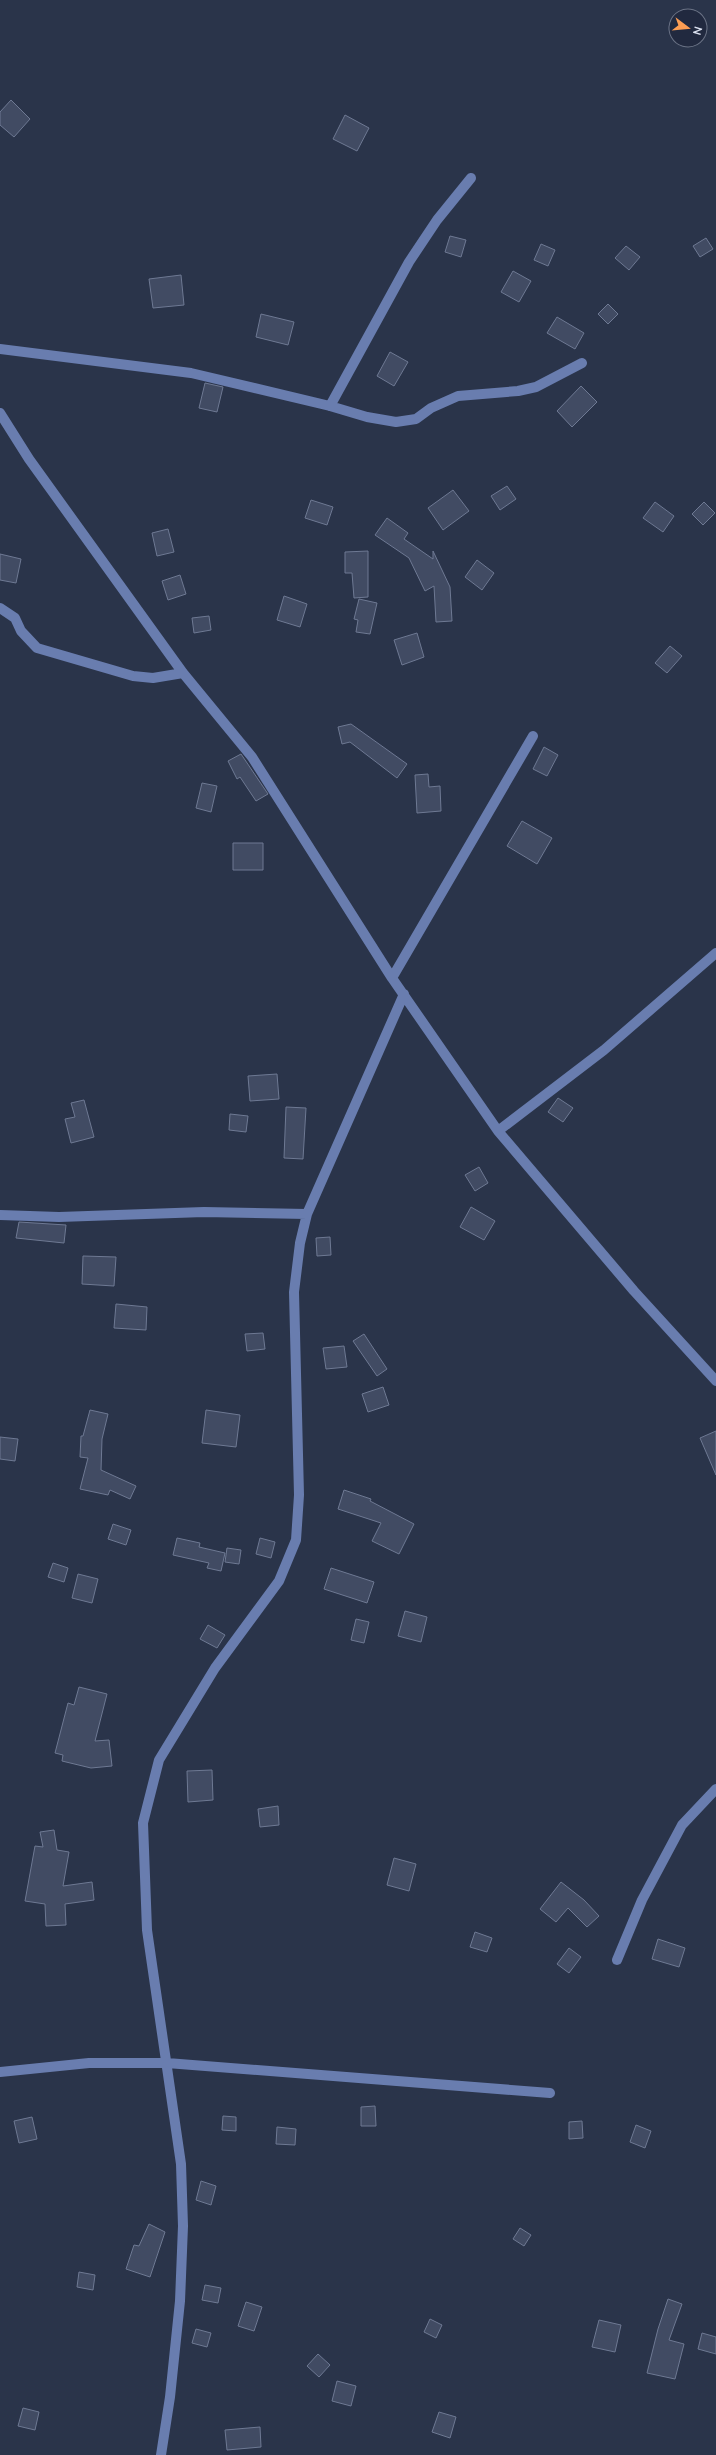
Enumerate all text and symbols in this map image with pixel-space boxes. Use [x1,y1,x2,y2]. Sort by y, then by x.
north arrow [668,8,708,48]
text: N [689,25,705,37]

